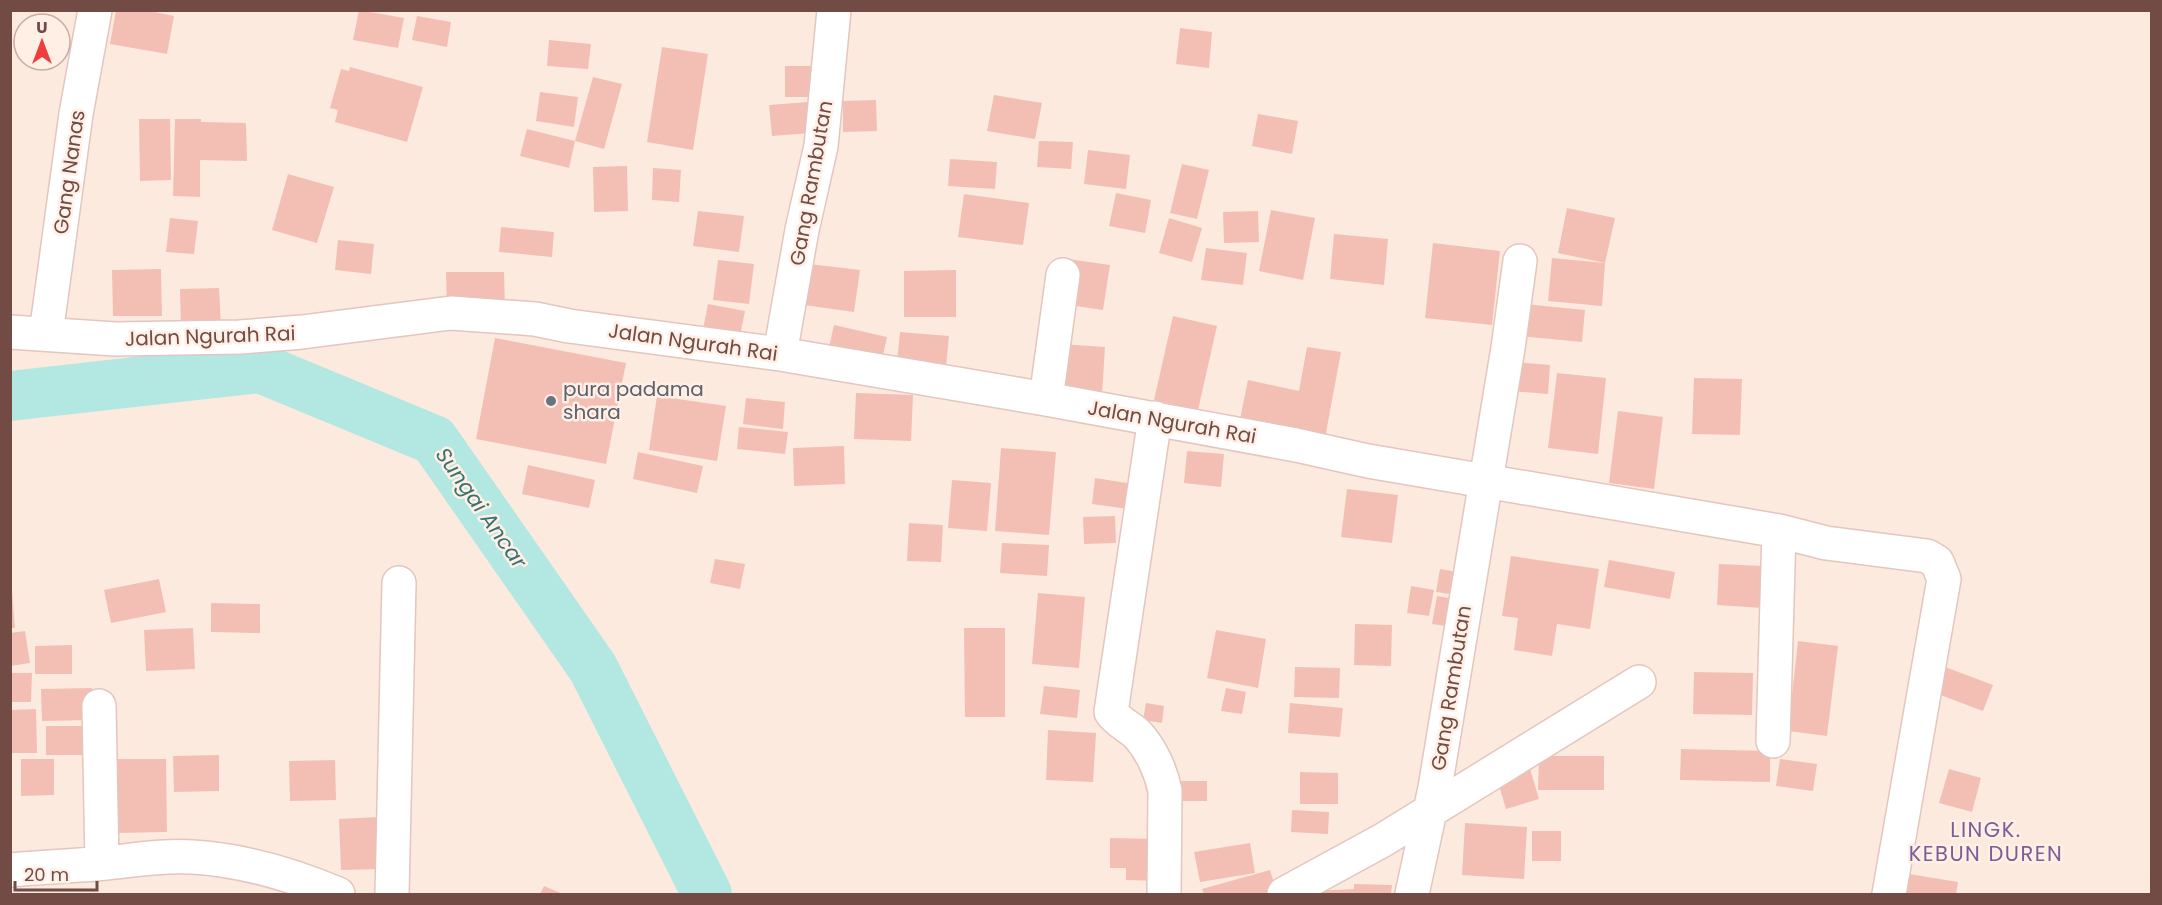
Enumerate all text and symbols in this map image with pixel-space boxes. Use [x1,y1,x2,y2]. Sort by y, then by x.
north arrow [12,12,72,72]
text: U [36,16,48,39]
street label: Gang Rambutan [783,98,839,268]
street label: Gang Nanas [46,108,92,236]
street label: Jalan Ngurah Rai [606,316,780,368]
street label: Jalan Ngurah Rai [124,319,296,353]
place label: pura padama shara [563,375,704,426]
street label: Jalan Ngurah Rai [1085,393,1259,451]
marker: pura padama shara [544,394,558,408]
water label: Sungai Ancar [429,442,534,575]
street label: Gang Rambutan [1424,603,1478,773]
district label: LINGK. KEBUN DUREN [1909,815,2063,868]
scale bar [15,854,98,892]
text: 20 m [24,862,69,887]

